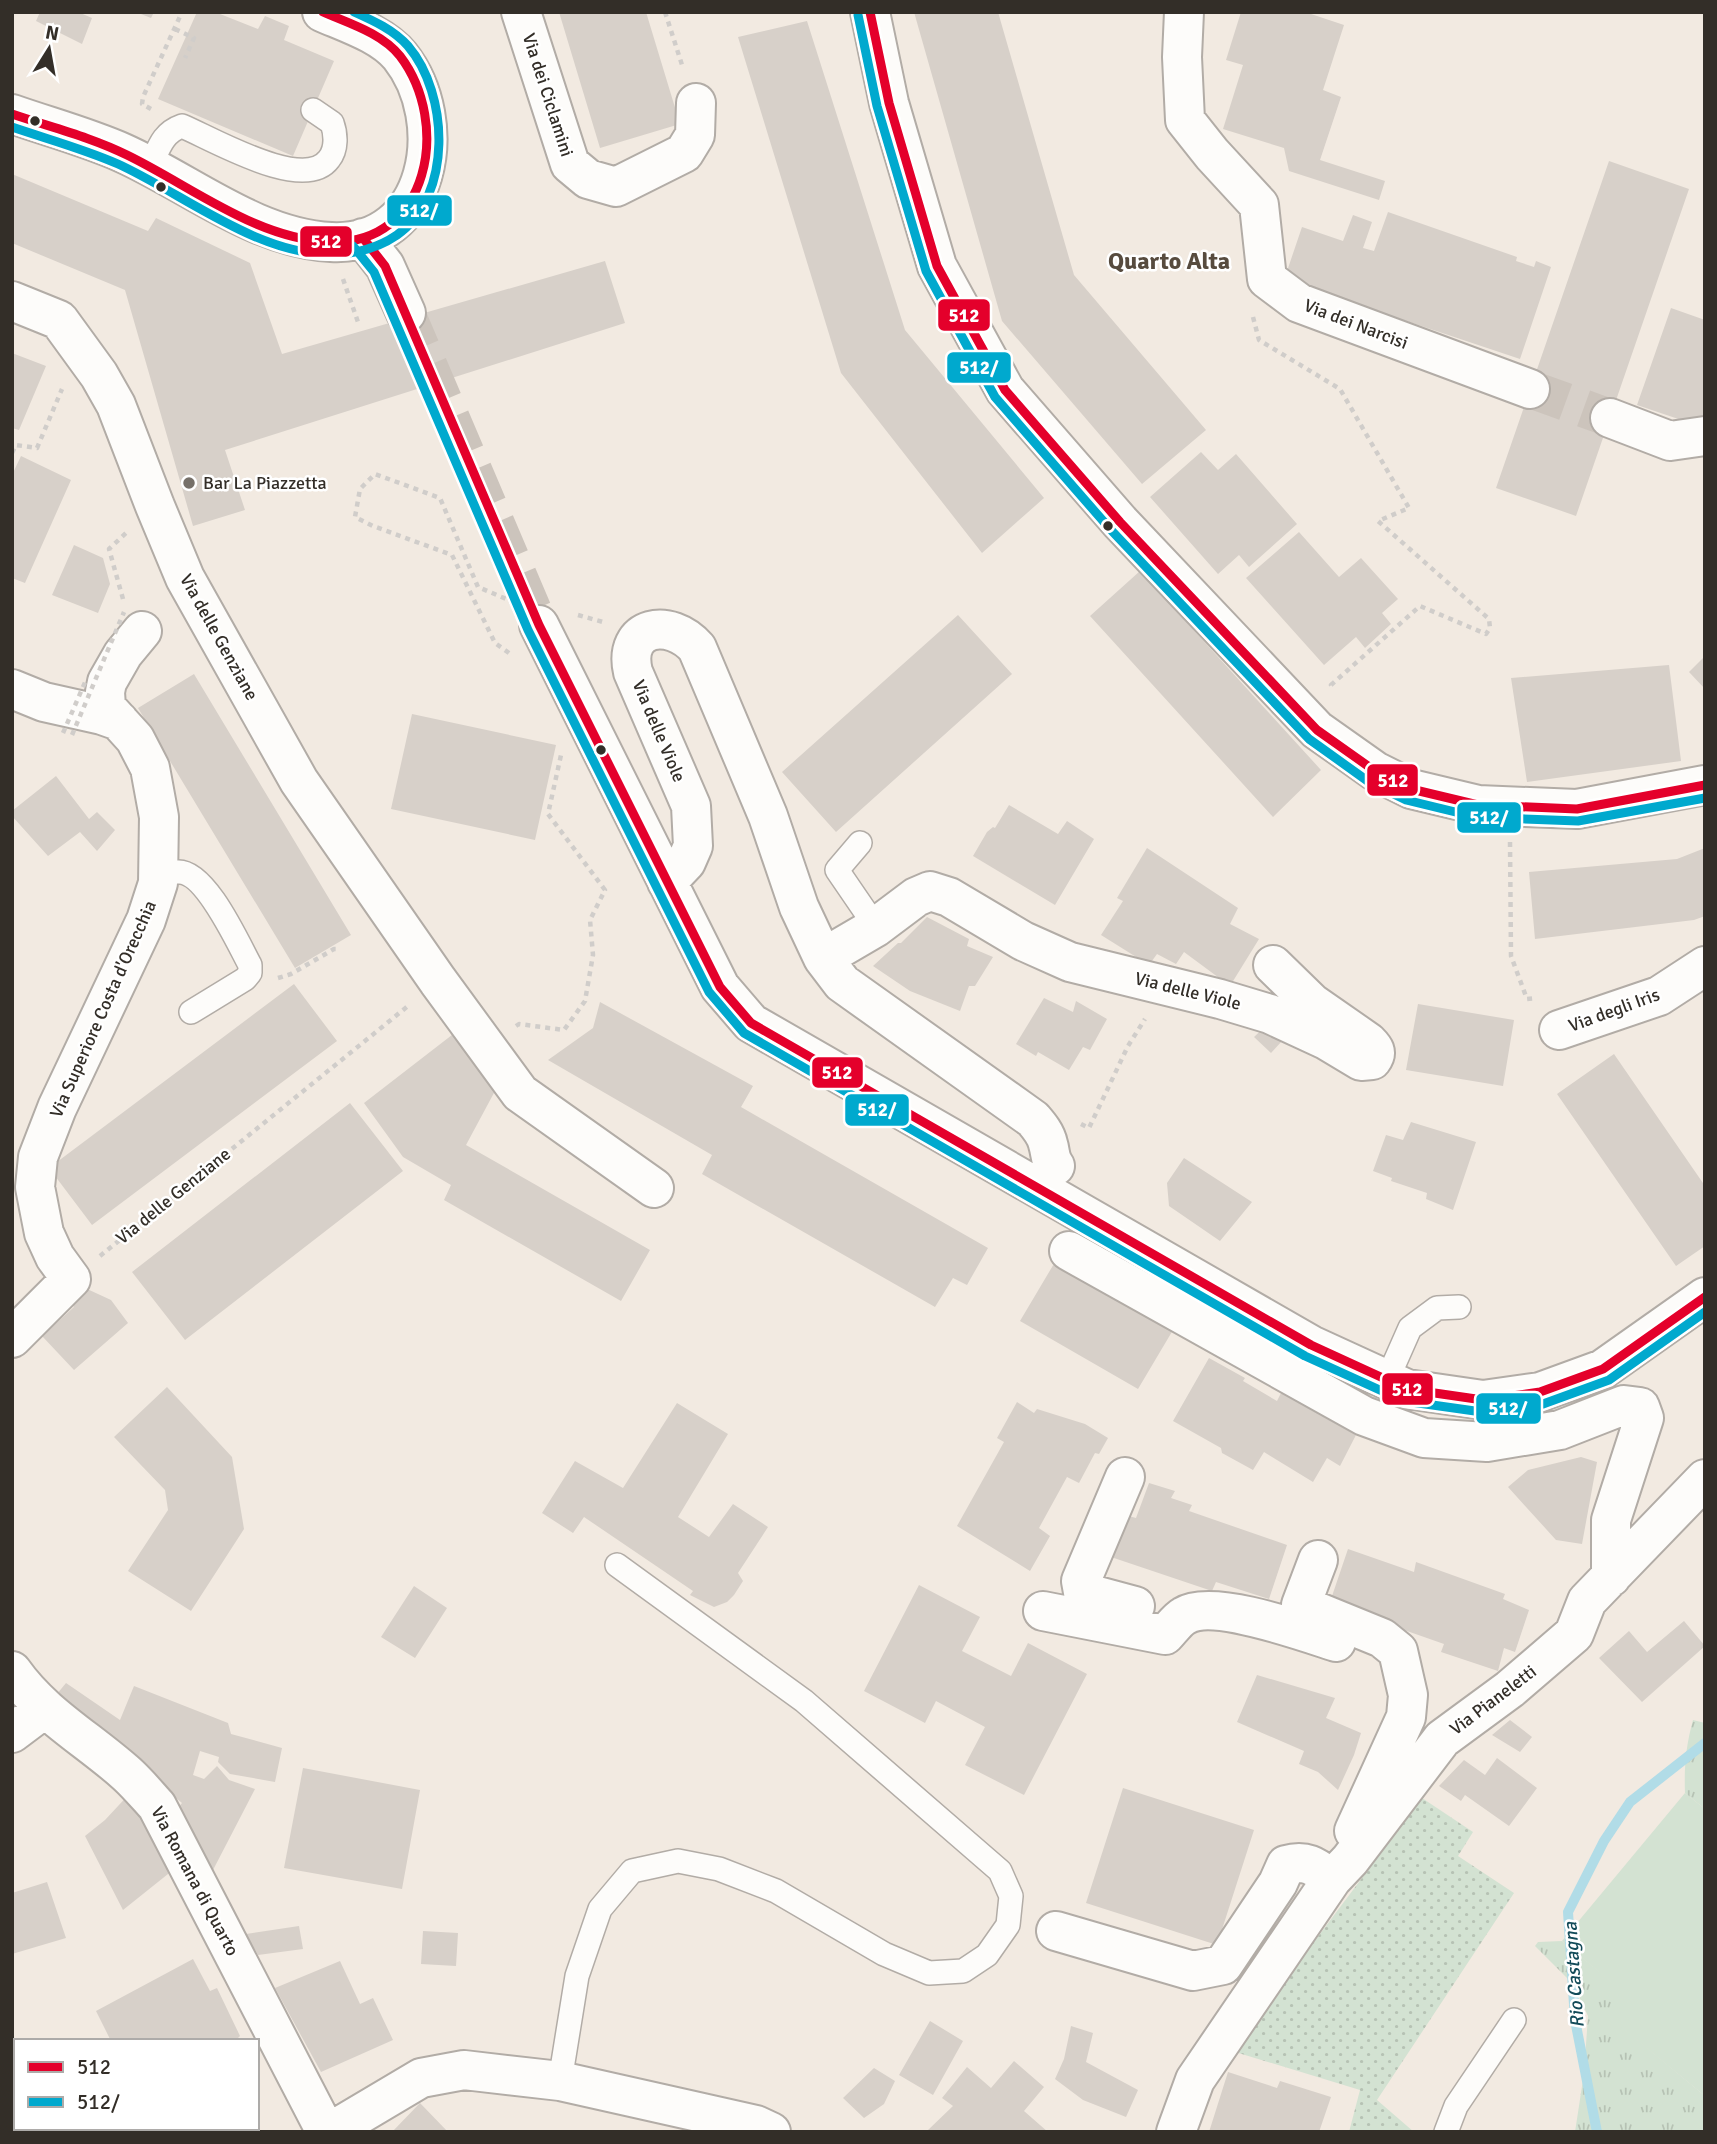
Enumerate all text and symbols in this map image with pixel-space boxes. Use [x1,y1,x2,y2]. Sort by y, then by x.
north arrow [14,14,84,84]
text: N [43,20,61,46]
street label: Via dei Ciclamini [518,31,578,159]
unlabelled marker [28,114,42,128]
unlabelled marker [154,180,168,194]
line badge: 512/ [386,194,453,227]
text: 512/ [399,199,439,223]
line badge: 512 [299,225,353,258]
text: 512 [311,230,341,254]
district label: Quarto Alta [1108,246,1230,276]
street label: Via dei Narcisi [1301,294,1411,354]
line badge: 512 [937,298,991,332]
text: 512 [949,304,979,328]
line badge: 512/ [946,351,1012,384]
text: 512/ [959,356,999,380]
place label: Bar La Piazzetta [203,472,327,494]
marker: Bar La Piazzetta [181,475,197,491]
unlabelled marker [1101,519,1115,533]
street label: Via delle Genziane [175,570,263,704]
street label: Via delle Viole [628,677,690,785]
unlabelled marker [594,743,608,757]
line badge: 512 [1366,763,1419,797]
text: 512 [1378,769,1408,793]
line badge: 512/ [1456,801,1522,834]
text: 512/ [1469,806,1509,830]
street label: Via Superiore Costa d'Orecchia [45,897,161,1121]
street label: Via delle Viole [1133,967,1243,1015]
street label: Via degli Iris [1565,983,1663,1037]
line badge: 512 [811,1056,864,1089]
text: 512 [822,1061,852,1085]
line badge: 512/ [844,1093,910,1127]
text: 512/ [857,1098,897,1122]
street label: Via delle Genziane [111,1143,235,1249]
line badge: 512 [1381,1372,1434,1406]
text: 512 [1392,1378,1422,1402]
line badge: 512/ [1475,1392,1542,1425]
text: 512/ [1488,1397,1528,1421]
street label: Via Pianeletti [1445,1660,1541,1740]
street label: Via Romana di Quarto [146,1802,244,1960]
water label: Rio Castagna [1558,1920,1590,2029]
legend [14,2039,259,2130]
text: 512 [77,2054,111,2080]
text: 512/ [77,2089,120,2115]

